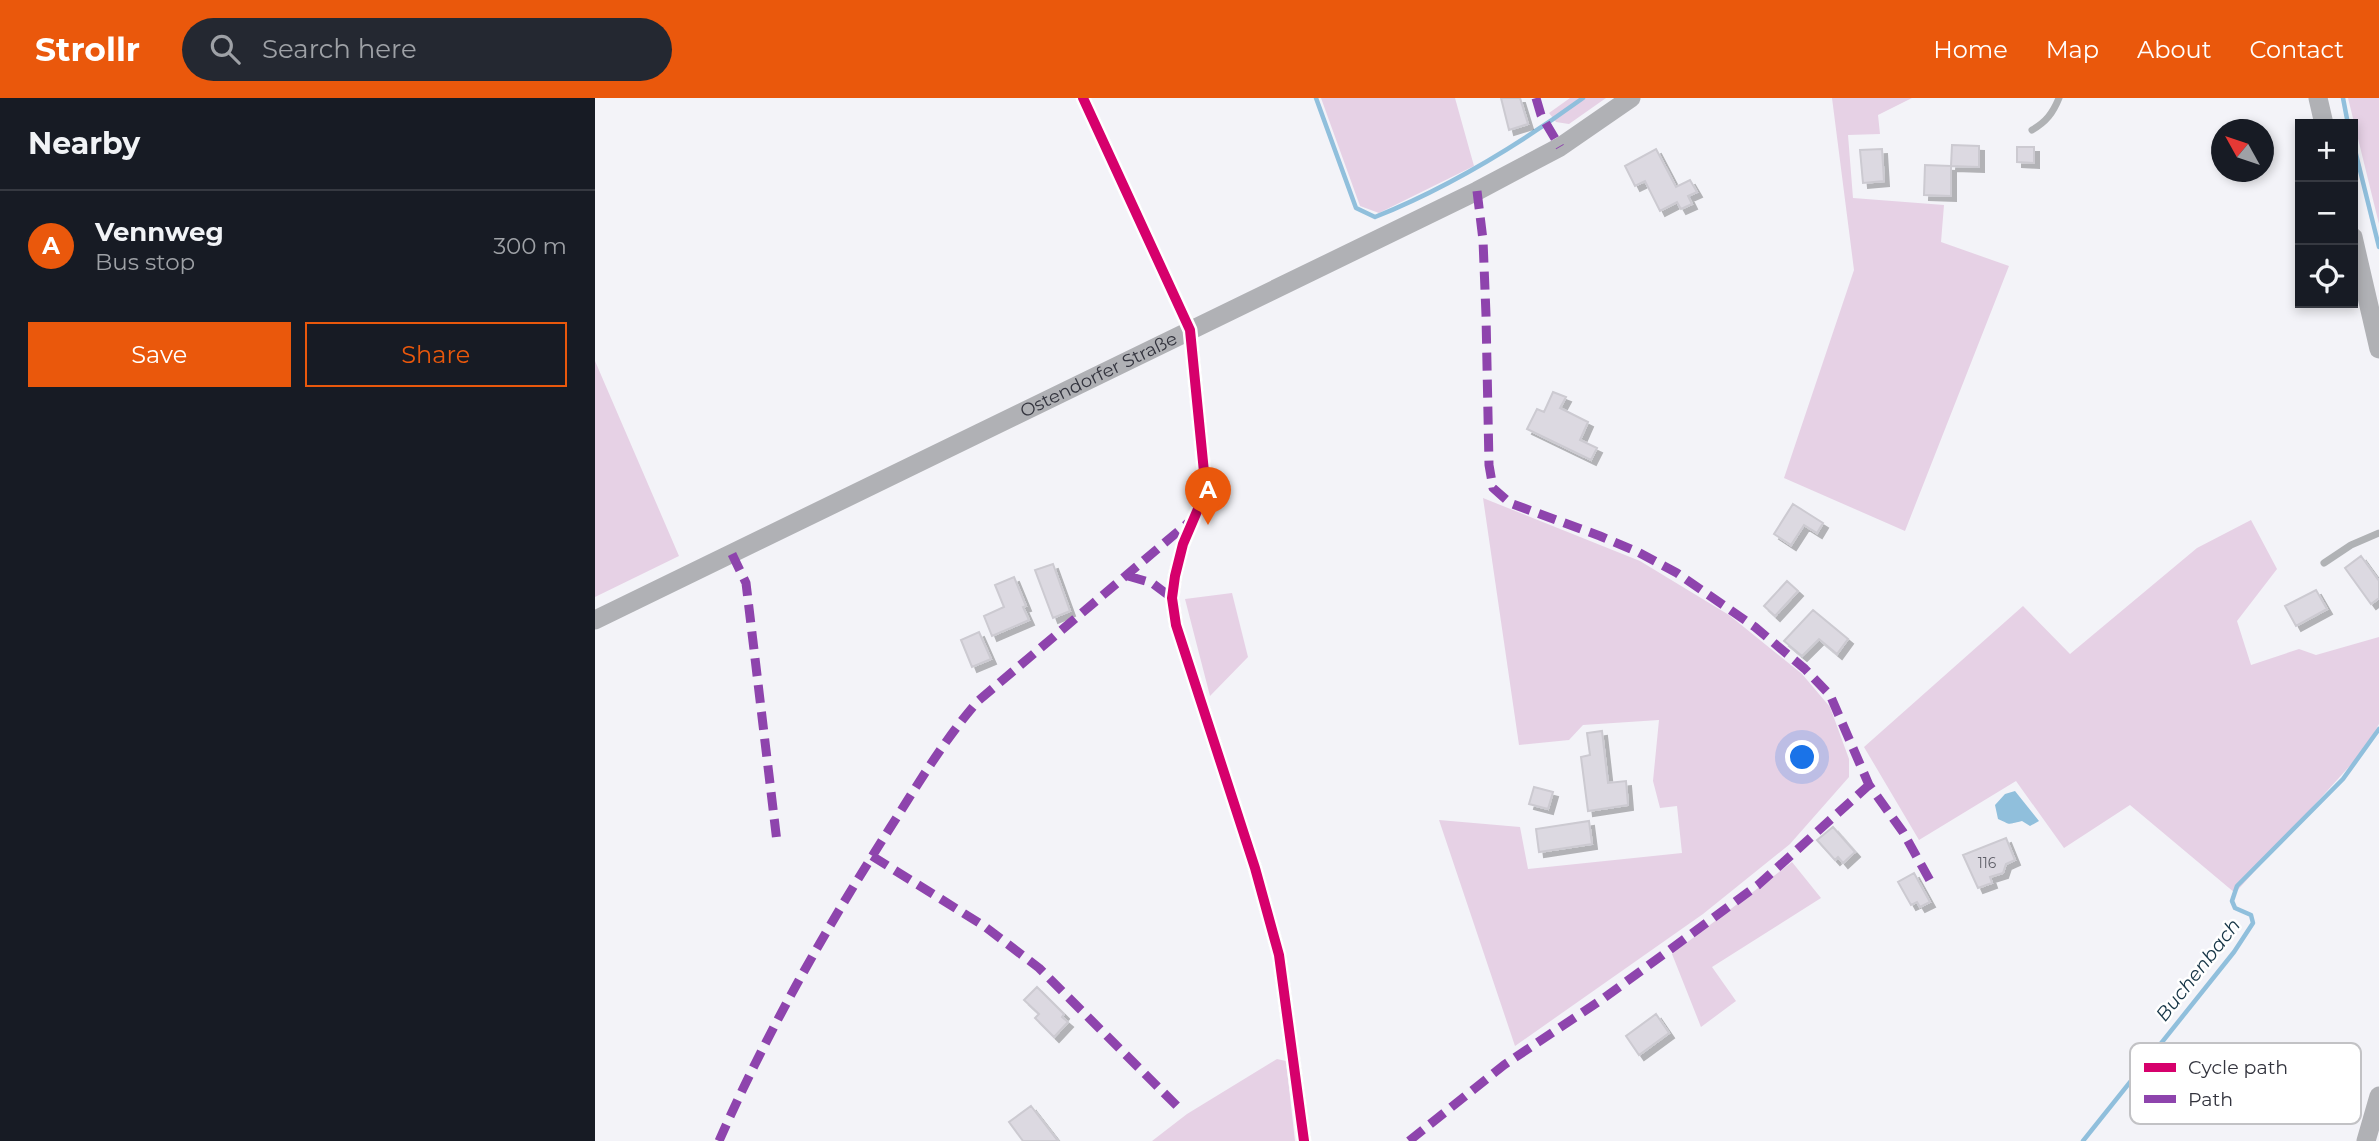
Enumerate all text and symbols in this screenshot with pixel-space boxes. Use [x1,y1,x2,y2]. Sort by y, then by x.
search box [182,18,672,81]
text: Strollr [35,29,140,69]
icon: search [206,30,244,68]
text: Search here [262,33,417,65]
text: Home [1933,35,2008,64]
text: Map [2046,35,2099,64]
text: About [2137,35,2211,64]
text: Contact [2249,35,2344,64]
north arrow [2211,119,2274,182]
map controls [2295,119,2358,308]
button: + [2295,119,2358,182]
text: Nearby [28,125,140,162]
button: − [2295,182,2358,245]
text: Vennweg [95,216,224,248]
text: A [42,232,60,260]
text: 300 m [493,232,567,260]
button: locate [2295,245,2358,308]
text: Bus stop [95,248,195,276]
button: Save [28,322,291,387]
button: Share [305,322,567,387]
street label: Ostendorfer Straße [1017,328,1181,423]
pin: A [1185,467,1231,525]
your location [1785,740,1819,774]
house number: 116 [1978,854,1997,872]
water label: Buchenbach [2151,914,2245,1026]
legend [2130,1043,2361,1124]
text: Cycle path [2188,1056,2288,1079]
text: Path [2188,1088,2233,1111]

